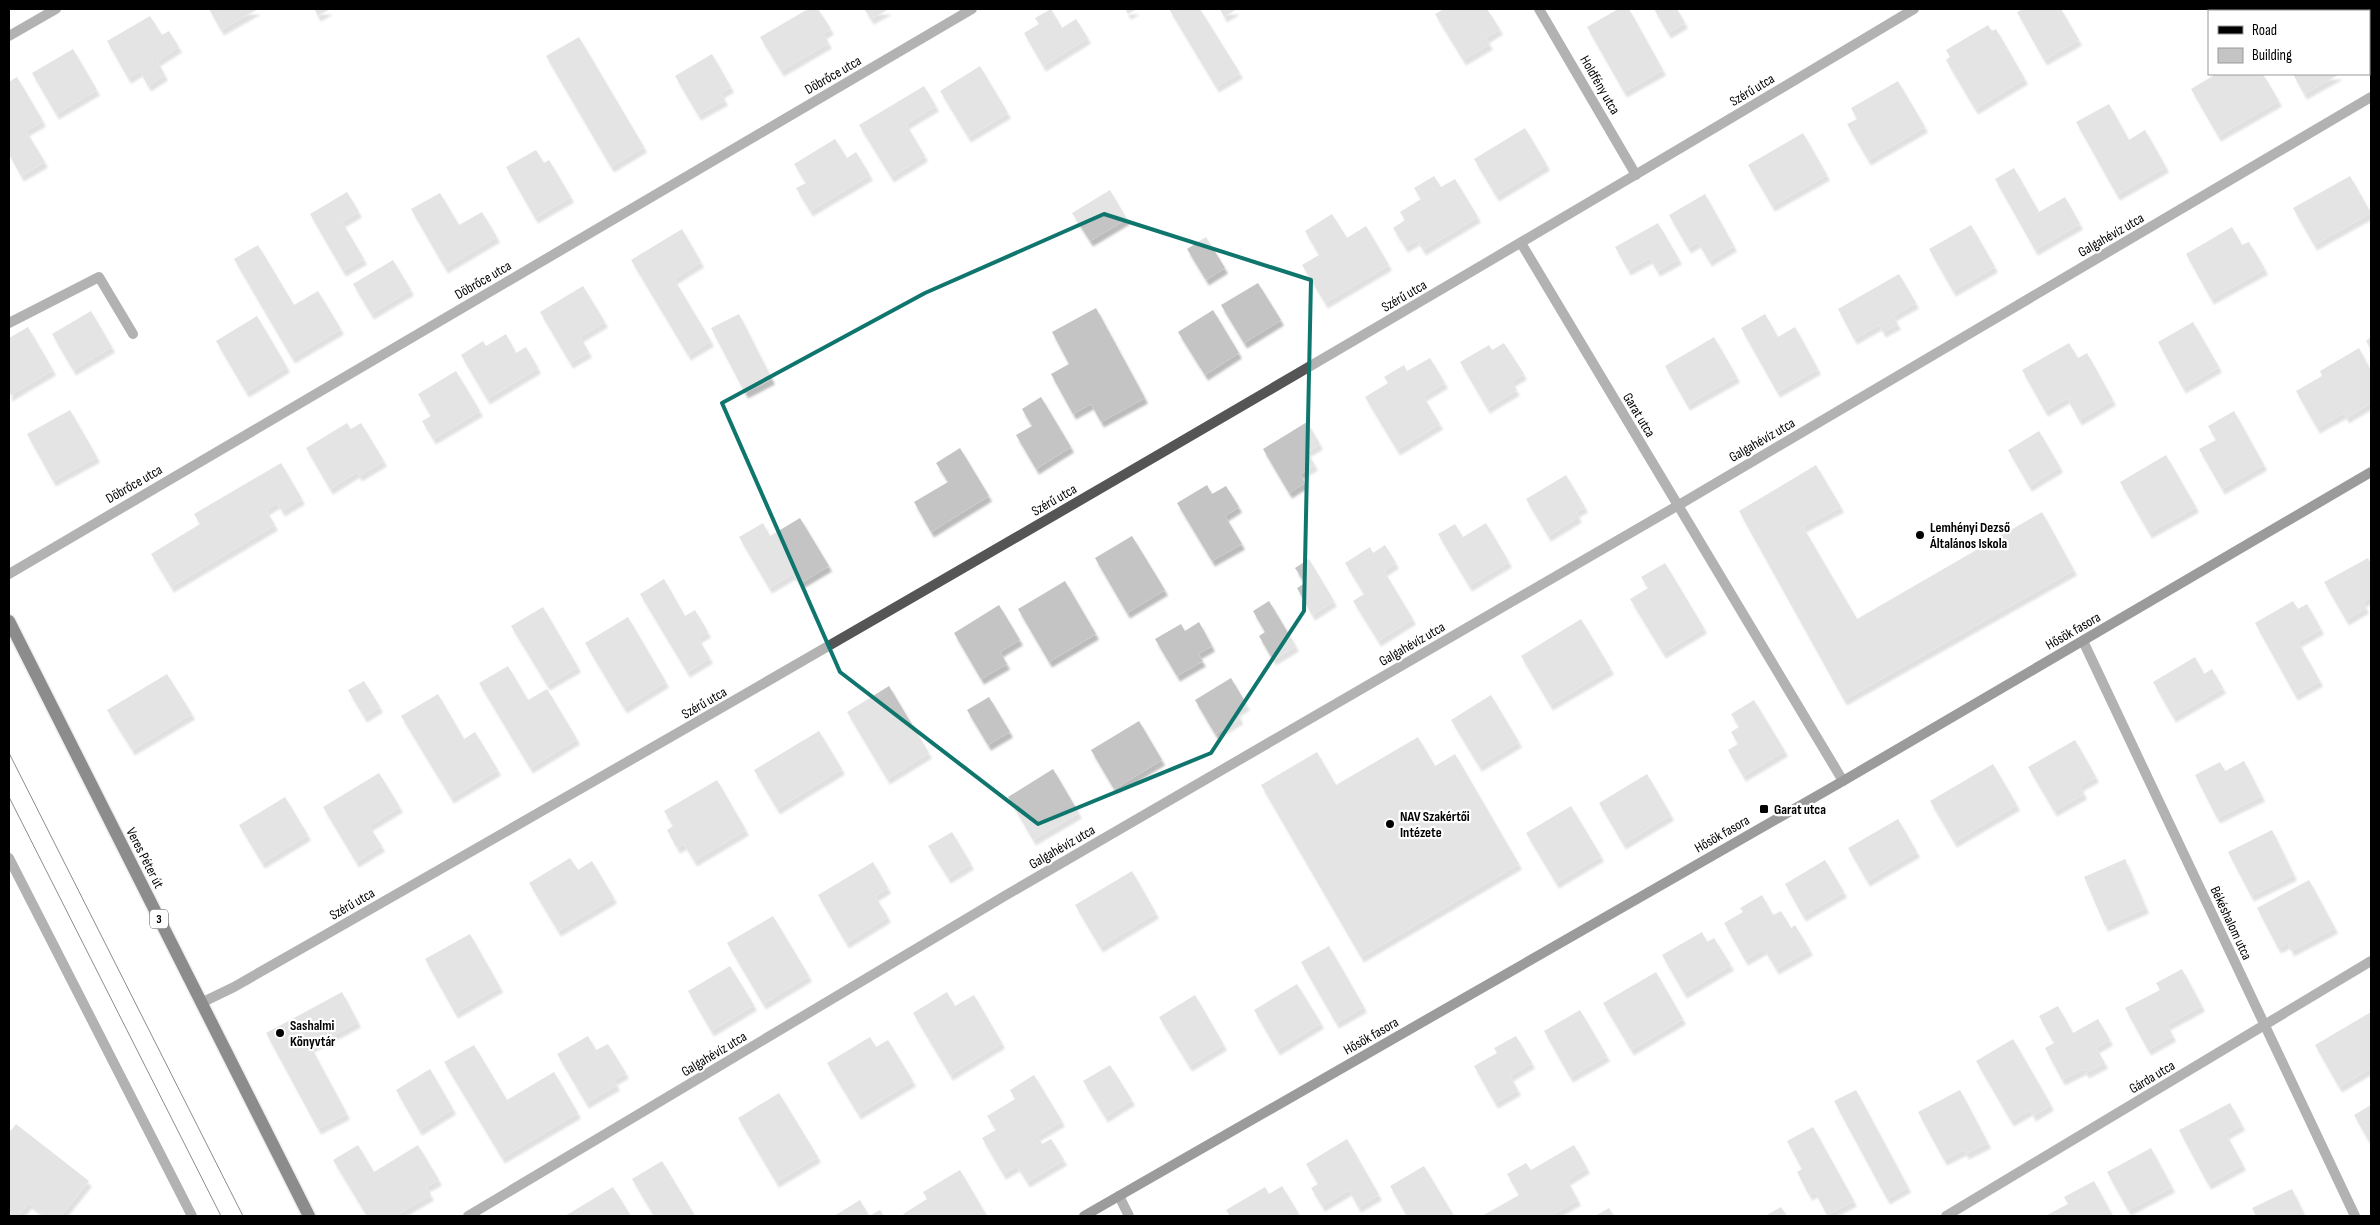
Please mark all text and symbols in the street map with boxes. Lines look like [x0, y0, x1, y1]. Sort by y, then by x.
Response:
legend [2208, 10, 2370, 75]
text: Road [2252, 21, 2277, 40]
text: Building [2252, 46, 2292, 65]
street label: Döbrőce utca [802, 52, 864, 98]
street label: Holdfény utca [1576, 53, 1624, 117]
street label: Szérű utca [1726, 70, 1778, 110]
street label: Galgahévíz utca [2075, 209, 2147, 261]
street label: Döbrőce utca [452, 257, 514, 303]
street label: Szérű utca [1378, 276, 1430, 316]
street label: Garat utca [1619, 390, 1659, 440]
street label: Galgahévíz utca [1726, 414, 1798, 466]
street label: Döbrőce utca [103, 461, 165, 507]
street label: Szérű utca [1028, 480, 1080, 520]
place label: Lemhényi Dezső Általános Iskola [1929, 519, 2010, 552]
marker: Lemhényi Dezső Általános Iskola [1914, 529, 1926, 541]
street label: Hősök fasora [2042, 608, 2104, 654]
street label: Galgahévíz utca [1376, 618, 1448, 670]
street label: Szérű utca [678, 683, 730, 723]
place label: Garat utca [1774, 801, 1826, 818]
marker: Garat utca [1758, 803, 1770, 815]
place label: NAV Szakértői Intézete [1400, 808, 1470, 841]
street label: Hősök fasora [1691, 811, 1753, 857]
marker: NAV Szakértői Intézete [1384, 818, 1396, 830]
street label: Galgahévíz utca [1026, 821, 1098, 873]
street label: Veres Péter út [122, 825, 168, 891]
street label: Békéshalom utca [2207, 883, 2255, 963]
street label: Szérű utca [326, 884, 378, 924]
road number: 3 [150, 910, 168, 929]
street label: Hősök fasora [1340, 1013, 1402, 1059]
place label: Sashalmi Könyvtár [290, 1017, 336, 1050]
marker: Sashalmi Könyvtár [274, 1027, 286, 1039]
street label: Galgahévíz utca [678, 1028, 750, 1080]
street label: Gárda utca [2126, 1057, 2178, 1097]

